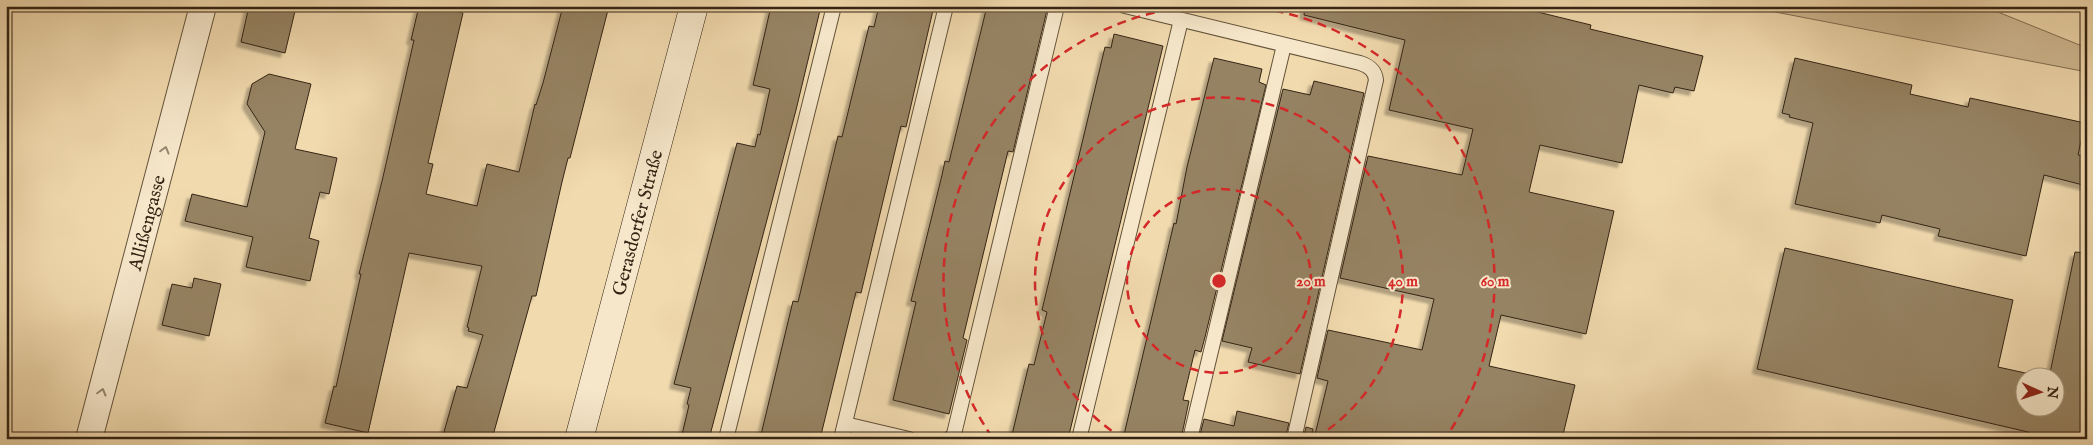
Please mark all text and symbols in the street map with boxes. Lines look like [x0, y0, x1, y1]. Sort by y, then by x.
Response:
one-way arrow [159, 145, 170, 154]
street label: Gerasdorfer Straße [608, 147, 669, 298]
street label: Allißengasse [124, 172, 172, 274]
centre of rings [1210, 272, 1228, 290]
text: 20 m [1296, 272, 1326, 291]
text: 40 m [1388, 272, 1418, 291]
text: 60 m [1481, 272, 1510, 291]
north arrow [2016, 368, 2066, 418]
text: N [2043, 385, 2061, 399]
one-way arrow [96, 387, 107, 396]

